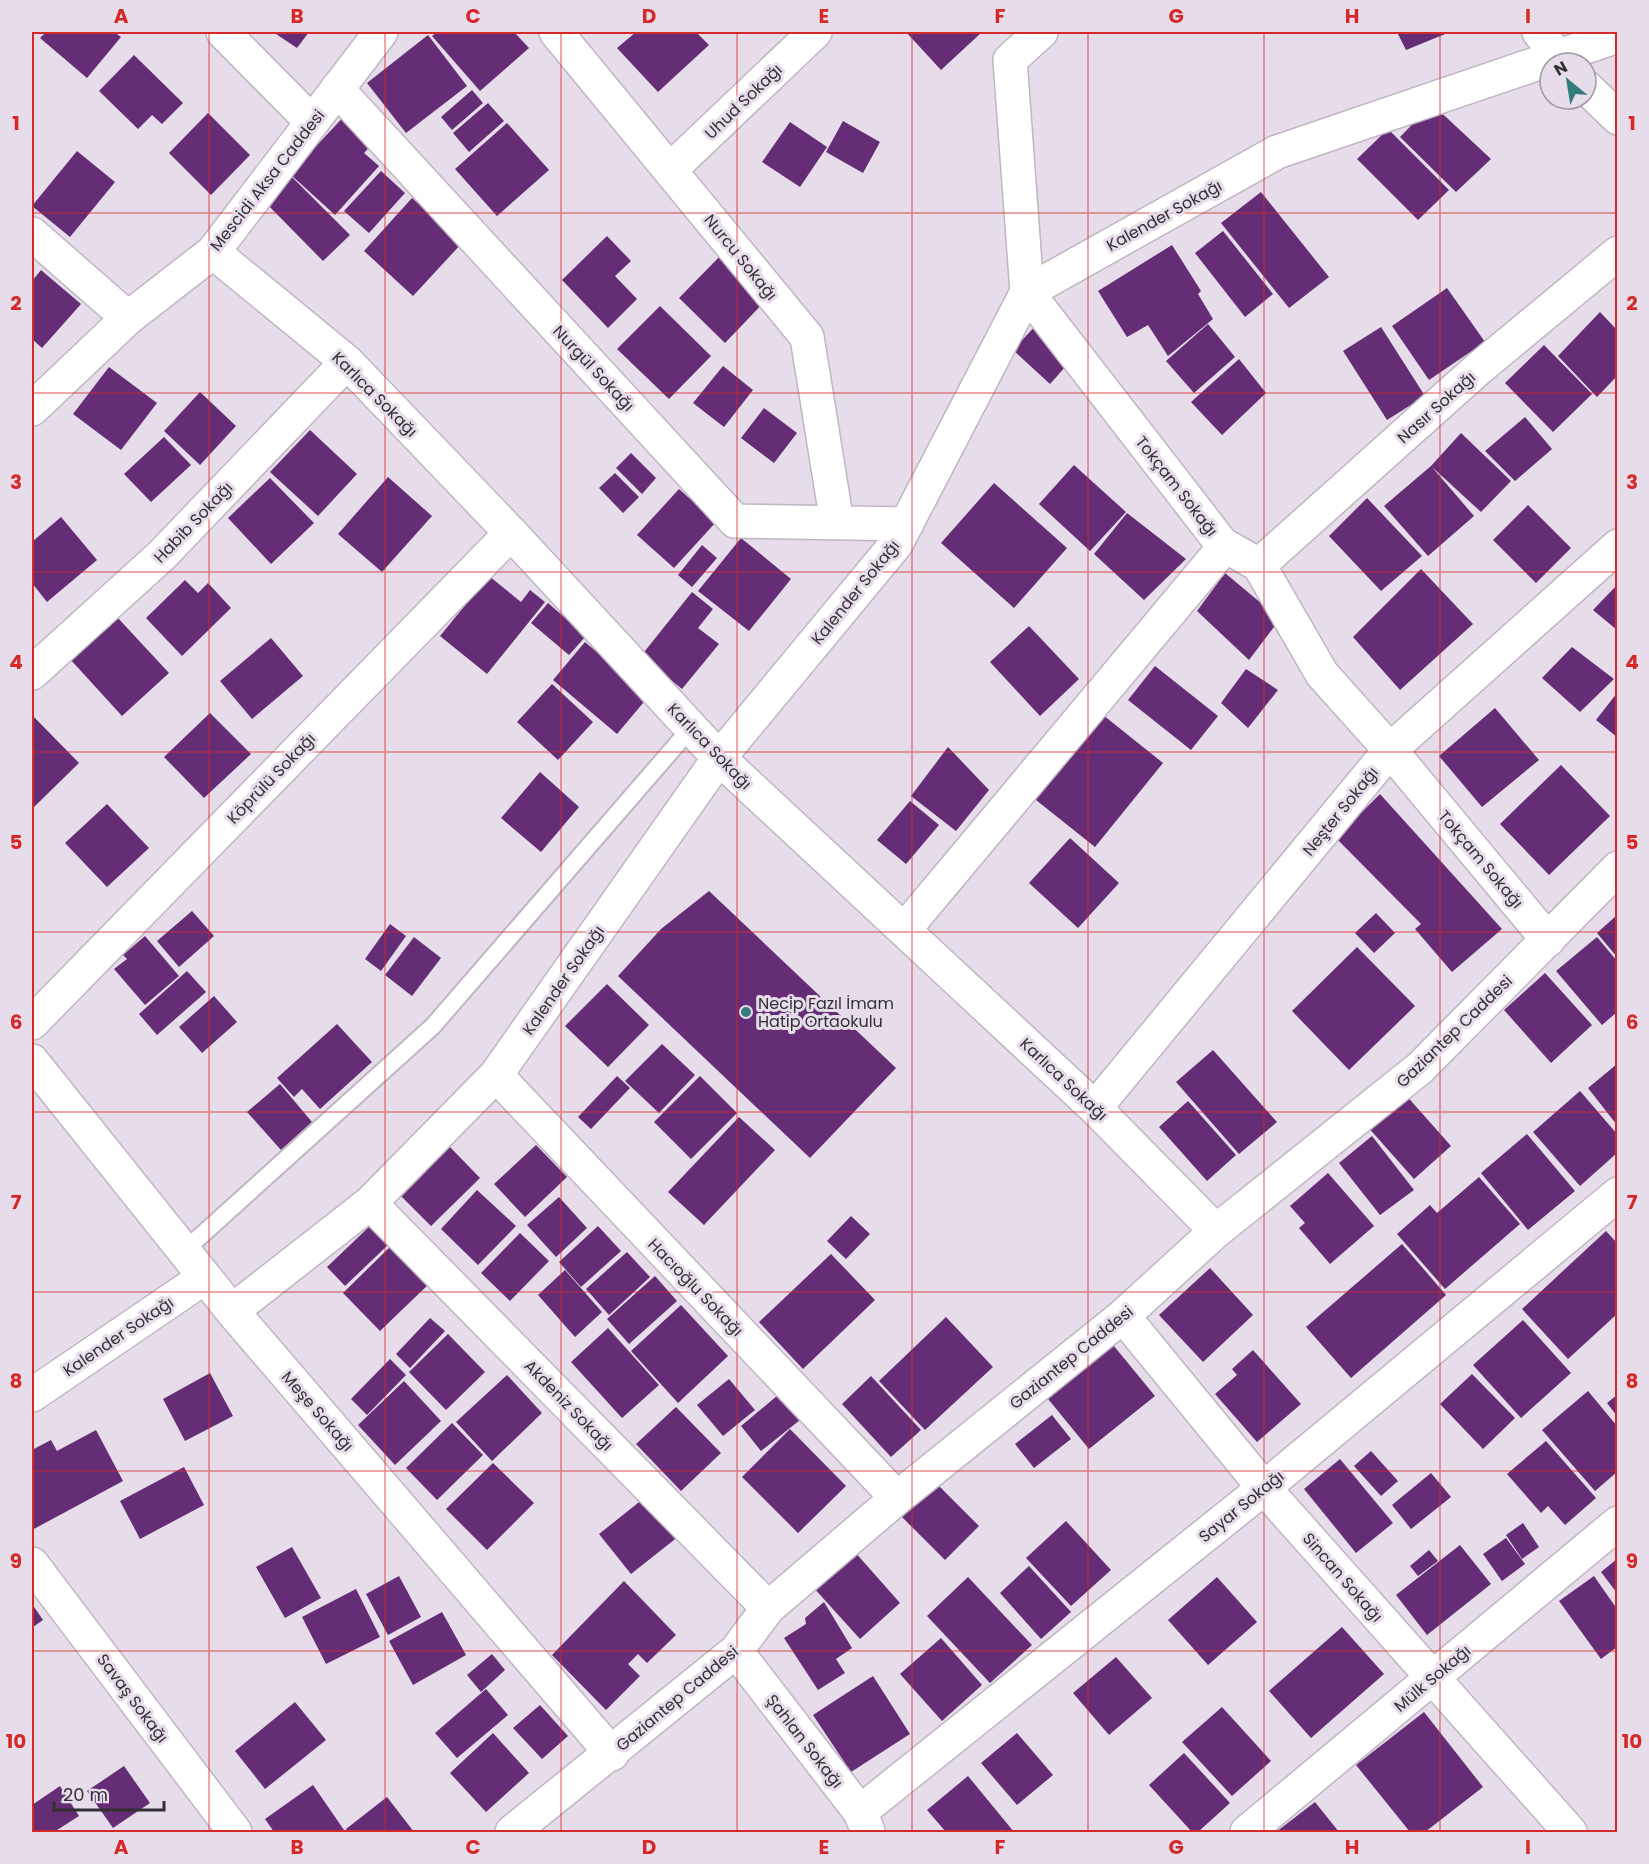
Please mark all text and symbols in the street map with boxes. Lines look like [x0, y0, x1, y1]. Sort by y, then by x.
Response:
text: A [114, 2, 129, 30]
text: B [290, 2, 304, 30]
text: C [465, 2, 481, 30]
text: D [642, 2, 656, 30]
text: E [819, 2, 829, 30]
text: F [995, 2, 1006, 30]
text: G [1168, 2, 1184, 30]
text: H [1345, 2, 1359, 30]
text: I [1525, 2, 1531, 30]
north arrow [1538, 51, 1598, 111]
text: N [1550, 55, 1572, 81]
street label: Uhud Sokağı [699, 58, 787, 144]
street label: Mescidi Aksa Caddesi [205, 105, 330, 256]
text: 1 [12, 109, 20, 137]
text: 1 [1628, 109, 1636, 137]
street label: Kalender Sokağı [1102, 174, 1226, 257]
street label: Nurcu Sokağı [699, 209, 783, 305]
text: 2 [10, 289, 22, 317]
text: 2 [1626, 289, 1638, 317]
street label: Nurgül Sokağı [548, 320, 640, 416]
street label: Karlıca Sokağı [327, 346, 423, 442]
street label: Nasır Sokağı [1392, 366, 1480, 449]
street label: Tokçam Sokağı [1130, 431, 1223, 541]
text: 3 [10, 468, 22, 496]
text: 3 [1626, 468, 1638, 496]
street label: Habib Sokağı [149, 477, 238, 568]
street label: Kalender Sokağı [806, 535, 905, 650]
text: 4 [9, 648, 23, 676]
text: 4 [1625, 648, 1639, 676]
street label: Karlıca Sokağı [662, 698, 757, 795]
street label: Köprülü Sokağı [222, 728, 321, 829]
street label: Neşter Sokağı [1297, 762, 1384, 861]
street label: Tokçam Sokağı [1433, 805, 1529, 913]
text: 5 [10, 828, 23, 856]
text: 5 [1626, 828, 1639, 856]
street label: Kalender Sokağı [517, 921, 610, 1040]
street label: Gaziantep Caddesi [1391, 970, 1518, 1093]
place label: Necip Fazıl İmam Hatip Ortaokulu [758, 992, 894, 1033]
marker: Necip Fazıl İmam Hatip Ortaokulu [739, 1005, 753, 1019]
text: 6 [10, 1008, 22, 1036]
text: 6 [1626, 1008, 1638, 1036]
street label: Karlıca Sokağı [1015, 1033, 1113, 1126]
text: 7 [11, 1188, 22, 1216]
text: 7 [1627, 1188, 1638, 1216]
street label: Hacıoğlu Sokağı [643, 1233, 749, 1342]
street label: Kalender Sokağı [58, 1291, 178, 1382]
street label: Gaziantep Caddesi [1004, 1300, 1138, 1415]
street label: Akdeniz Sokağı [519, 1355, 618, 1456]
street label: Meşe Sokağı [276, 1366, 359, 1456]
text: 8 [10, 1367, 22, 1395]
text: 8 [1626, 1367, 1638, 1395]
street label: Sayar Sokağı [1194, 1465, 1289, 1548]
street label: Sincan Sokağı [1297, 1527, 1388, 1627]
text: 9 [10, 1547, 22, 1575]
text: 9 [1626, 1547, 1638, 1575]
street label: Mülk Sokağı [1389, 1639, 1476, 1717]
street label: Gaziantep Caddesi [611, 1640, 743, 1756]
street label: Savaş Sokağı [91, 1649, 174, 1748]
street label: Şahlan Sokağı [761, 1690, 849, 1793]
text: 10 [6, 1727, 26, 1755]
text: 10 [1622, 1727, 1642, 1755]
scale bar [54, 1774, 164, 1812]
text: 20 m [63, 1782, 108, 1807]
text: A [114, 1833, 129, 1861]
text: B [290, 1833, 304, 1861]
text: C [465, 1833, 481, 1861]
text: D [642, 1833, 656, 1861]
text: E [819, 1833, 829, 1861]
text: F [995, 1833, 1006, 1861]
text: G [1168, 1833, 1184, 1861]
text: H [1345, 1833, 1359, 1861]
text: I [1525, 1833, 1531, 1861]

